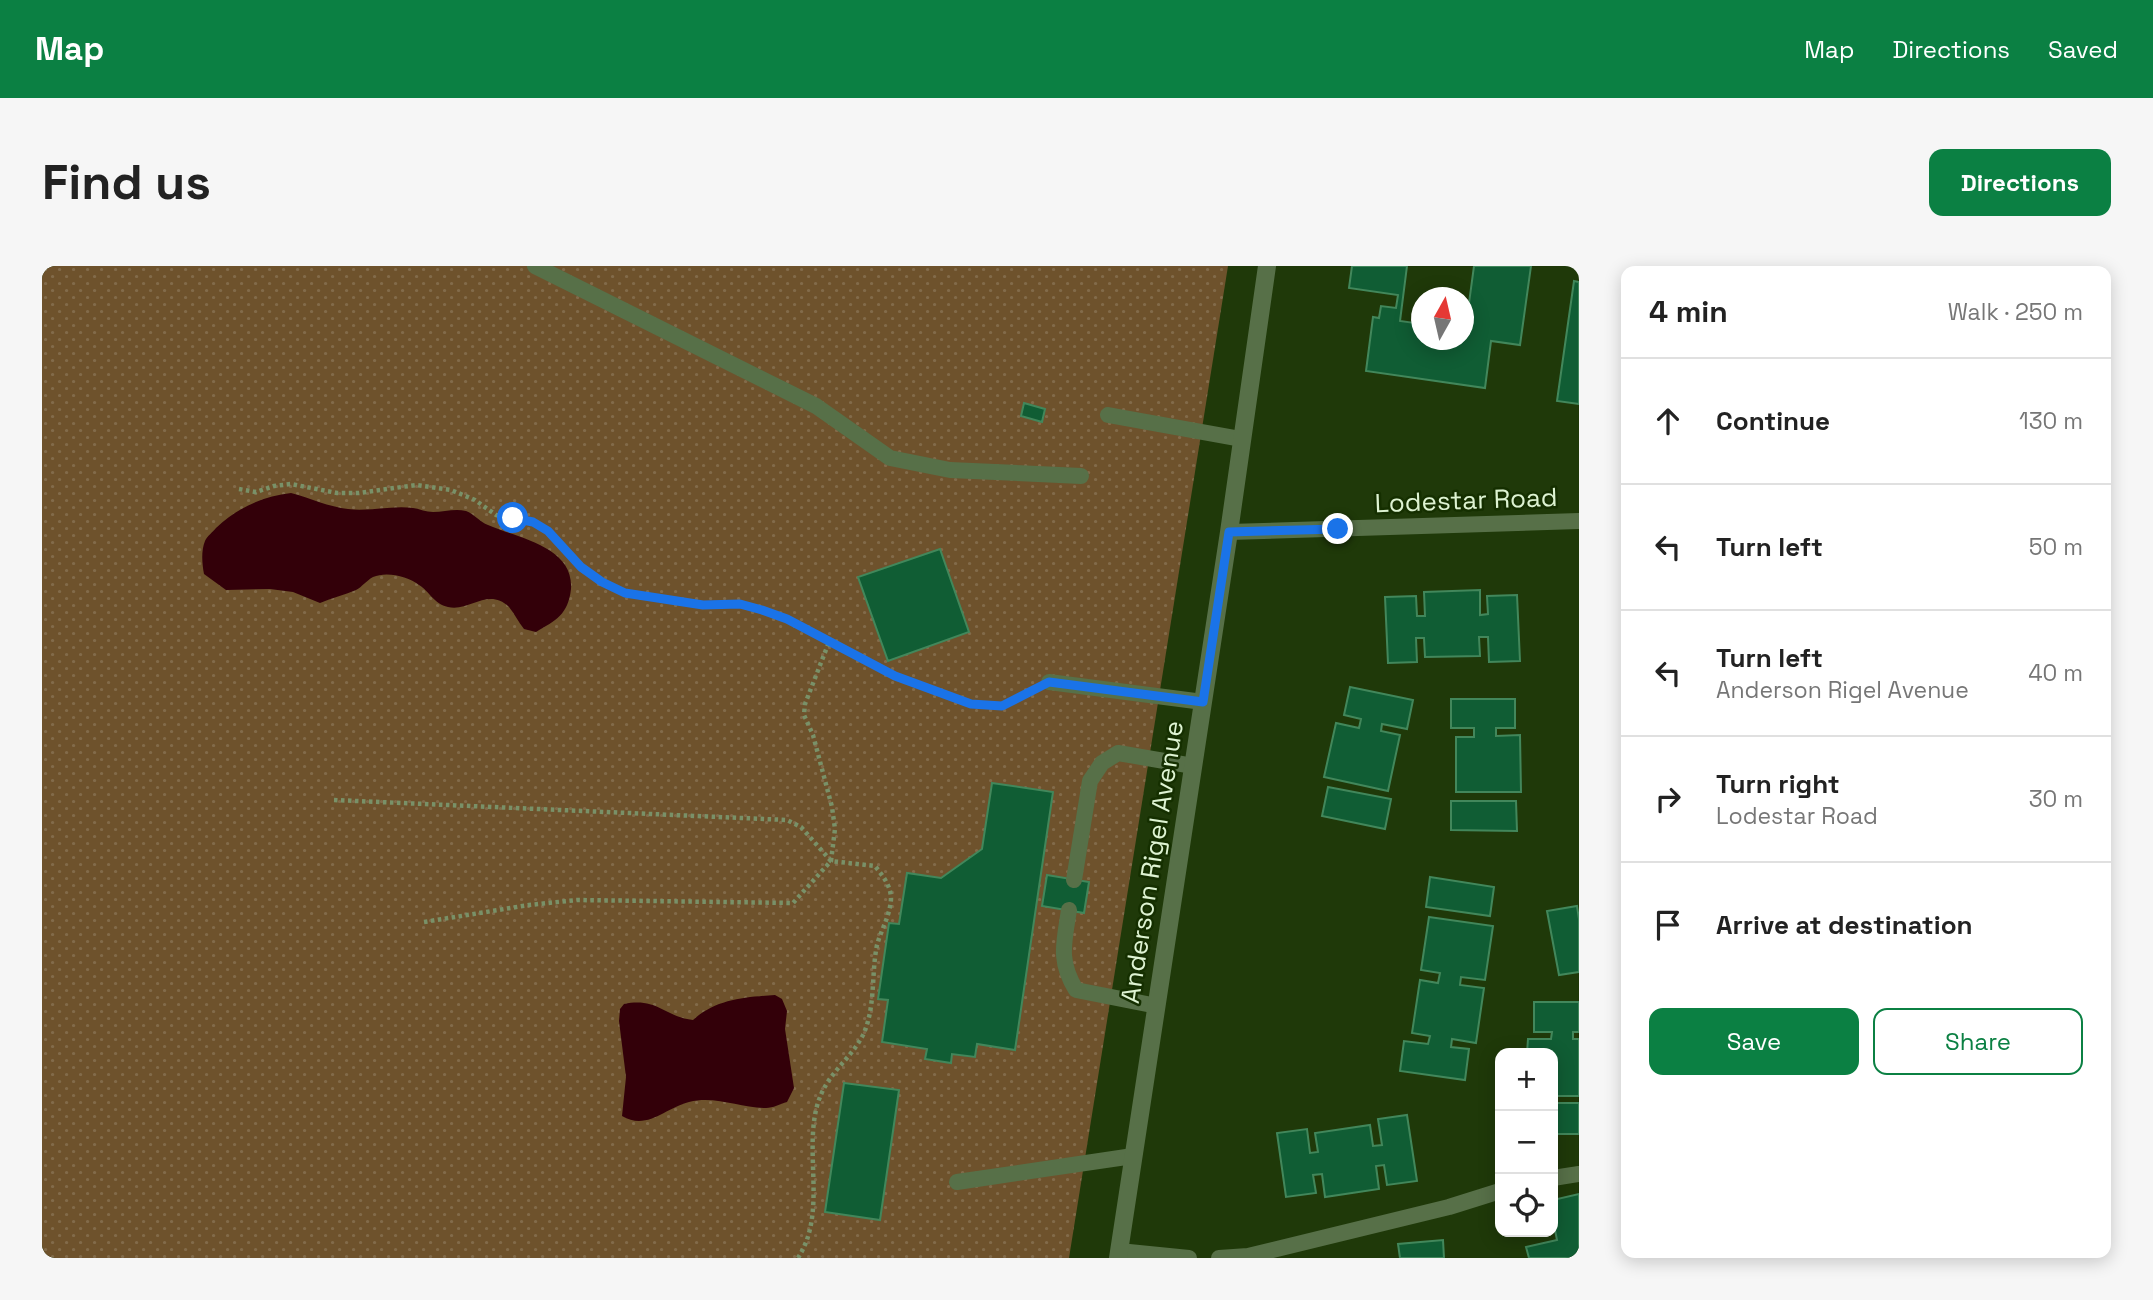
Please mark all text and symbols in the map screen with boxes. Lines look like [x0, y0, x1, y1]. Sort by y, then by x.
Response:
text: Map [35, 28, 104, 70]
text: Map [1804, 34, 1854, 65]
text: Directions [1892, 34, 2010, 65]
text: Saved [2048, 34, 2118, 65]
button: Directions [1929, 149, 2111, 216]
text: Find us [42, 151, 211, 213]
north arrow [1411, 287, 1474, 350]
text: 4 min [1649, 292, 1728, 331]
text: Walk · 250 m [1948, 297, 2083, 327]
icon: ahead [1649, 402, 1687, 440]
text: Continue [1716, 404, 1830, 438]
text: 130 m [2019, 406, 2083, 436]
street label: Lodestar Road [1374, 480, 1558, 520]
route start [497, 502, 528, 533]
route end [1322, 513, 1353, 544]
icon: left [1649, 528, 1687, 566]
text: Turn left [1716, 530, 1823, 564]
text: 50 m [2029, 532, 2083, 562]
text: Turn left [1716, 641, 1823, 675]
icon: left [1649, 654, 1687, 692]
text: 40 m [2028, 658, 2083, 688]
text: Anderson Rigel Avenue [1716, 675, 1969, 705]
street label: Anderson Rigel Avenue [1113, 718, 1191, 1006]
text: Turn right [1716, 767, 1840, 801]
icon: right [1649, 780, 1687, 818]
text: 30 m [2029, 784, 2083, 814]
text: Lodestar Road [1716, 801, 1878, 831]
icon: arrive [1649, 906, 1687, 944]
text: Arrive at destination [1716, 908, 1973, 942]
button: Save [1649, 1008, 1859, 1075]
button: Share [1873, 1008, 2083, 1075]
map controls [1495, 1048, 1558, 1237]
button: + [1495, 1048, 1558, 1111]
button: − [1495, 1111, 1558, 1174]
button: locate [1495, 1174, 1558, 1237]

